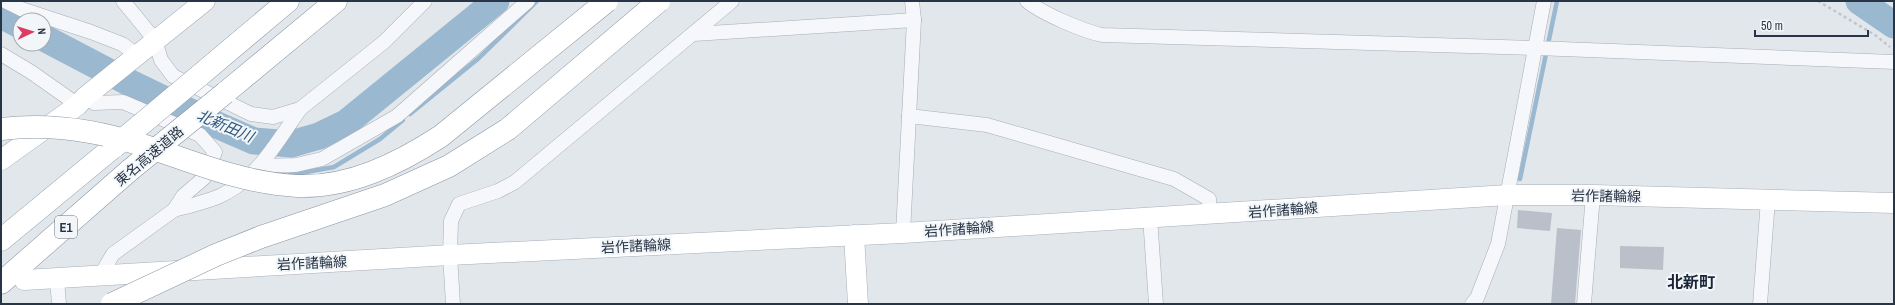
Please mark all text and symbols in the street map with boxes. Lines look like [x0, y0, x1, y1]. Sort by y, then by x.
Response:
north arrow [12, 12, 52, 52]
scale bar [1755, 12, 1868, 38]
text: 50 m [1761, 18, 1783, 34]
text: N [35, 28, 49, 35]
water label: 北新田川 [193, 104, 259, 148]
street label: 東名高速道路 [111, 122, 187, 190]
street label: 岩作諸輪線 [1571, 186, 1641, 206]
street label: 岩作諸輪線 [1247, 199, 1319, 221]
road number: E1 [55, 216, 77, 238]
street label: 岩作諸輪線 [923, 218, 995, 240]
street label: 岩作諸輪線 [601, 235, 671, 257]
street label: 岩作諸輪線 [277, 252, 347, 274]
district label: 北新町 [1667, 271, 1715, 293]

